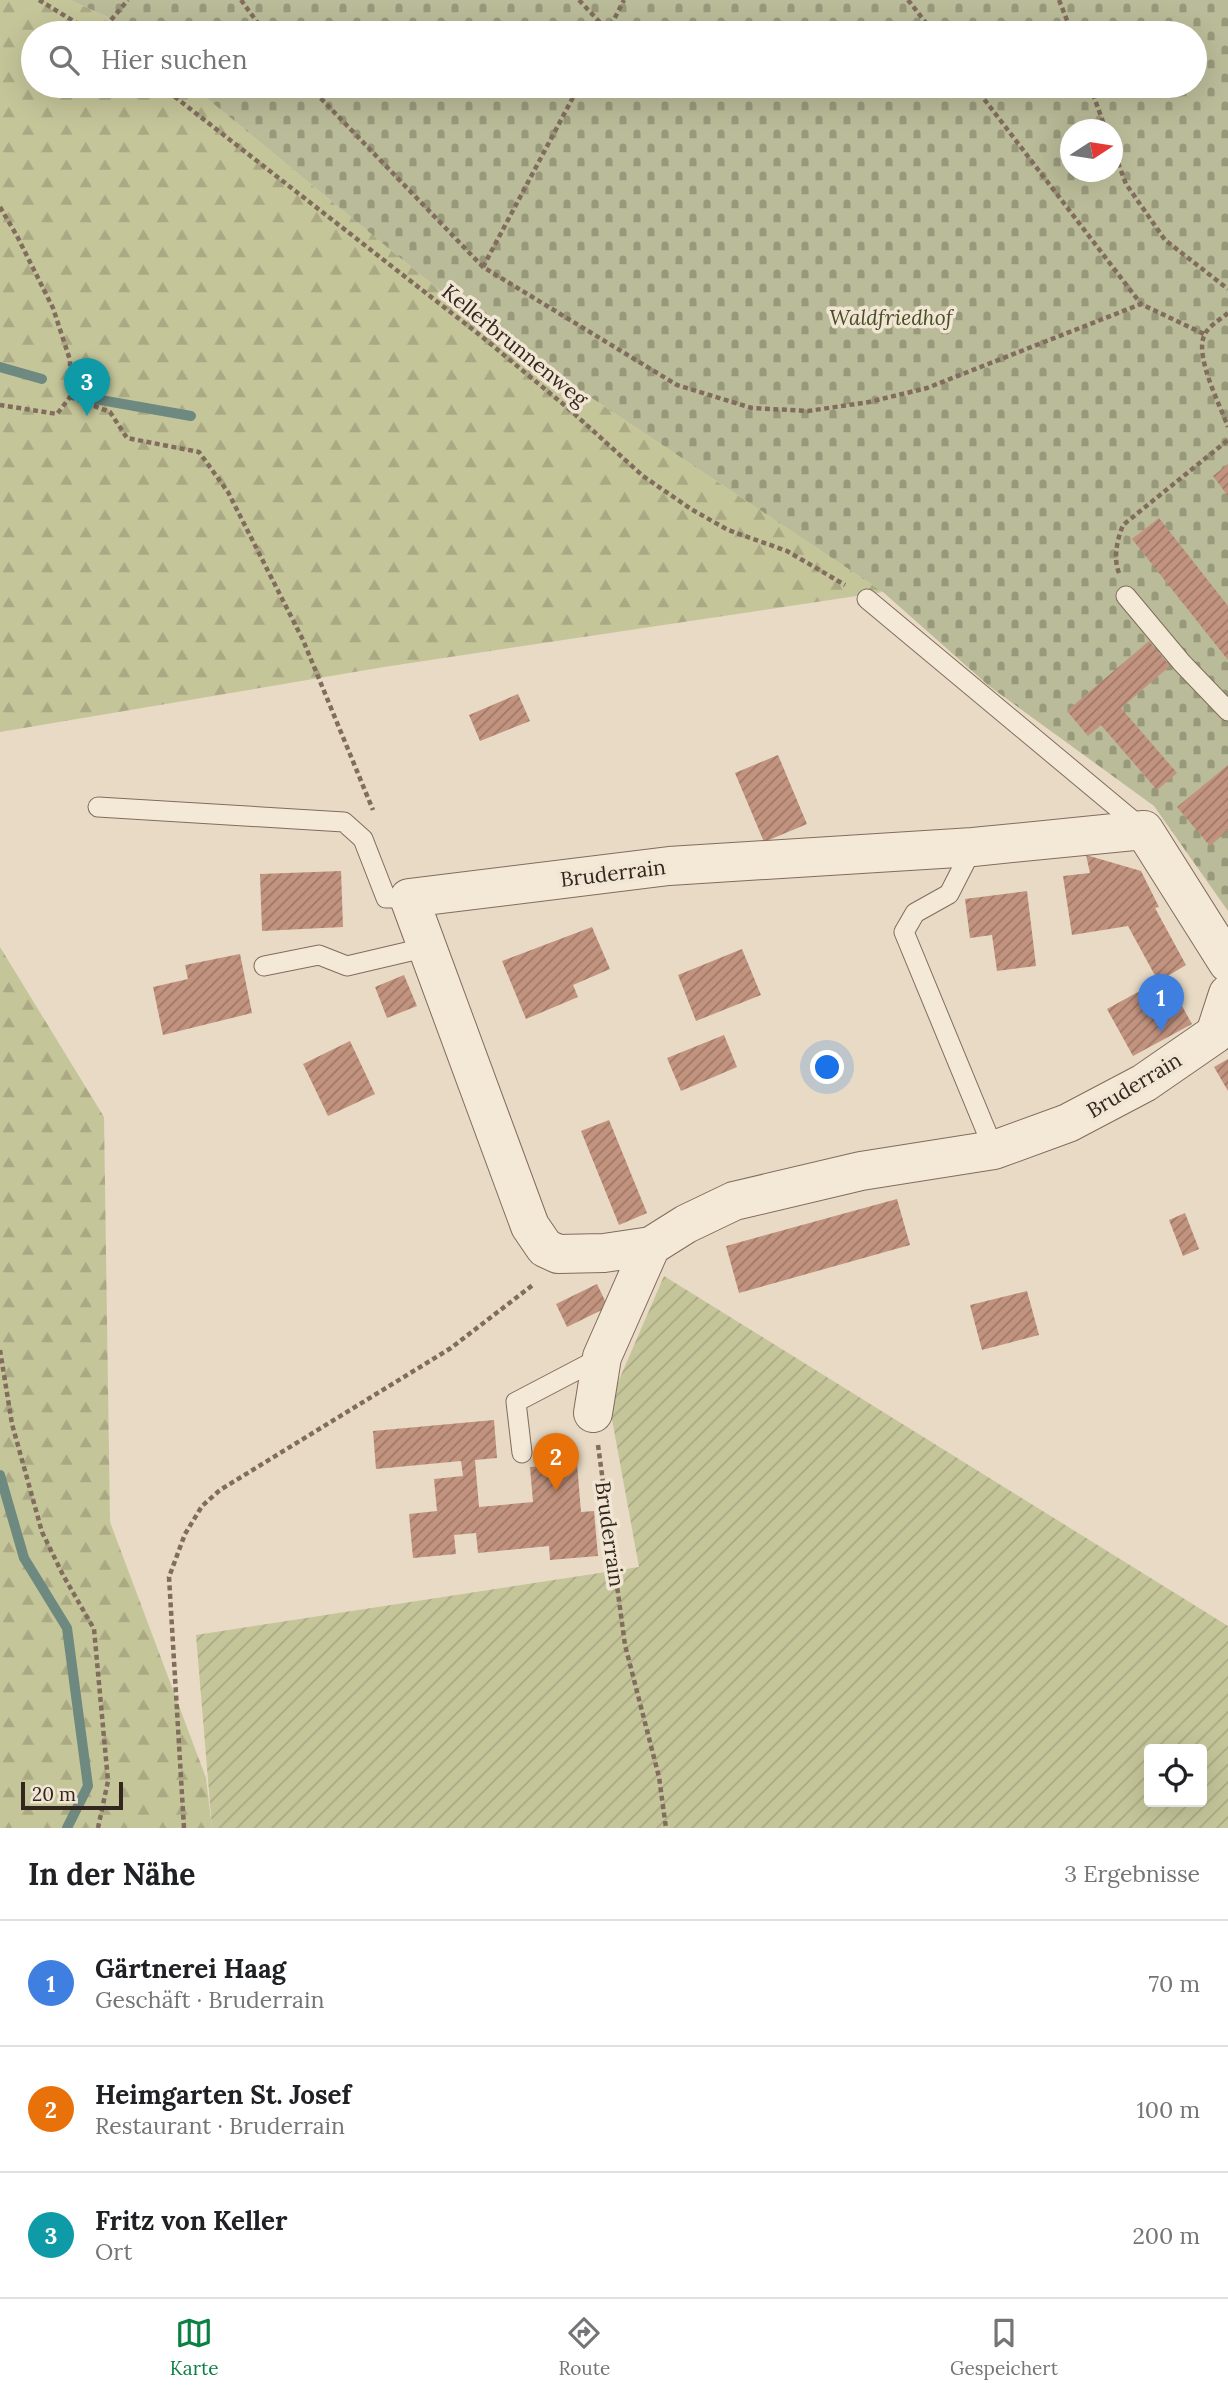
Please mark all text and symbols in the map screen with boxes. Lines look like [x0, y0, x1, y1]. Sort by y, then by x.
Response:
search box [21, 21, 1207, 98]
icon: search [45, 41, 83, 79]
text: Hier suchen [101, 43, 247, 76]
north arrow [1060, 119, 1123, 182]
street label: Kellerbrunnenweg [437, 278, 594, 412]
park label: Waldfriedhof [829, 304, 955, 331]
pin: 3 [64, 358, 110, 416]
street label: Bruderrain [559, 853, 667, 893]
pin: 1 [1138, 974, 1184, 1032]
street label: Bruderrain [1082, 1046, 1187, 1124]
your location [810, 1050, 844, 1084]
pin: 2 [533, 1433, 579, 1491]
street label: Bruderrain [589, 1480, 631, 1589]
map controls [1144, 1744, 1207, 1807]
button: locate [1144, 1744, 1207, 1807]
scale bar [21, 1779, 122, 1811]
text: 20 m [32, 1782, 76, 1806]
text: In der Nähe [28, 1855, 196, 1893]
text: 3 Ergebnisse [1064, 1859, 1200, 1888]
text: Gärtnerei Haag [95, 1952, 286, 1985]
text: 1 [46, 1969, 56, 1998]
text: 70 m [1149, 1969, 1200, 1998]
text: Geschäft · Bruderrain [95, 1985, 324, 2014]
text: Heimgarten St. Josef [95, 2078, 351, 2111]
text: 2 [45, 2095, 57, 2124]
text: 100 m [1136, 2095, 1200, 2124]
text: Restaurant · Bruderrain [95, 2111, 345, 2140]
text: Fritz von Keller [95, 2204, 288, 2237]
text: 3 [45, 2221, 57, 2250]
text: 200 m [1132, 2221, 1200, 2250]
text: Ort [95, 2237, 132, 2266]
tab: Karte [170, 2314, 219, 2380]
tab: Route [558, 2314, 610, 2380]
tab: Gespeichert [950, 2314, 1058, 2380]

